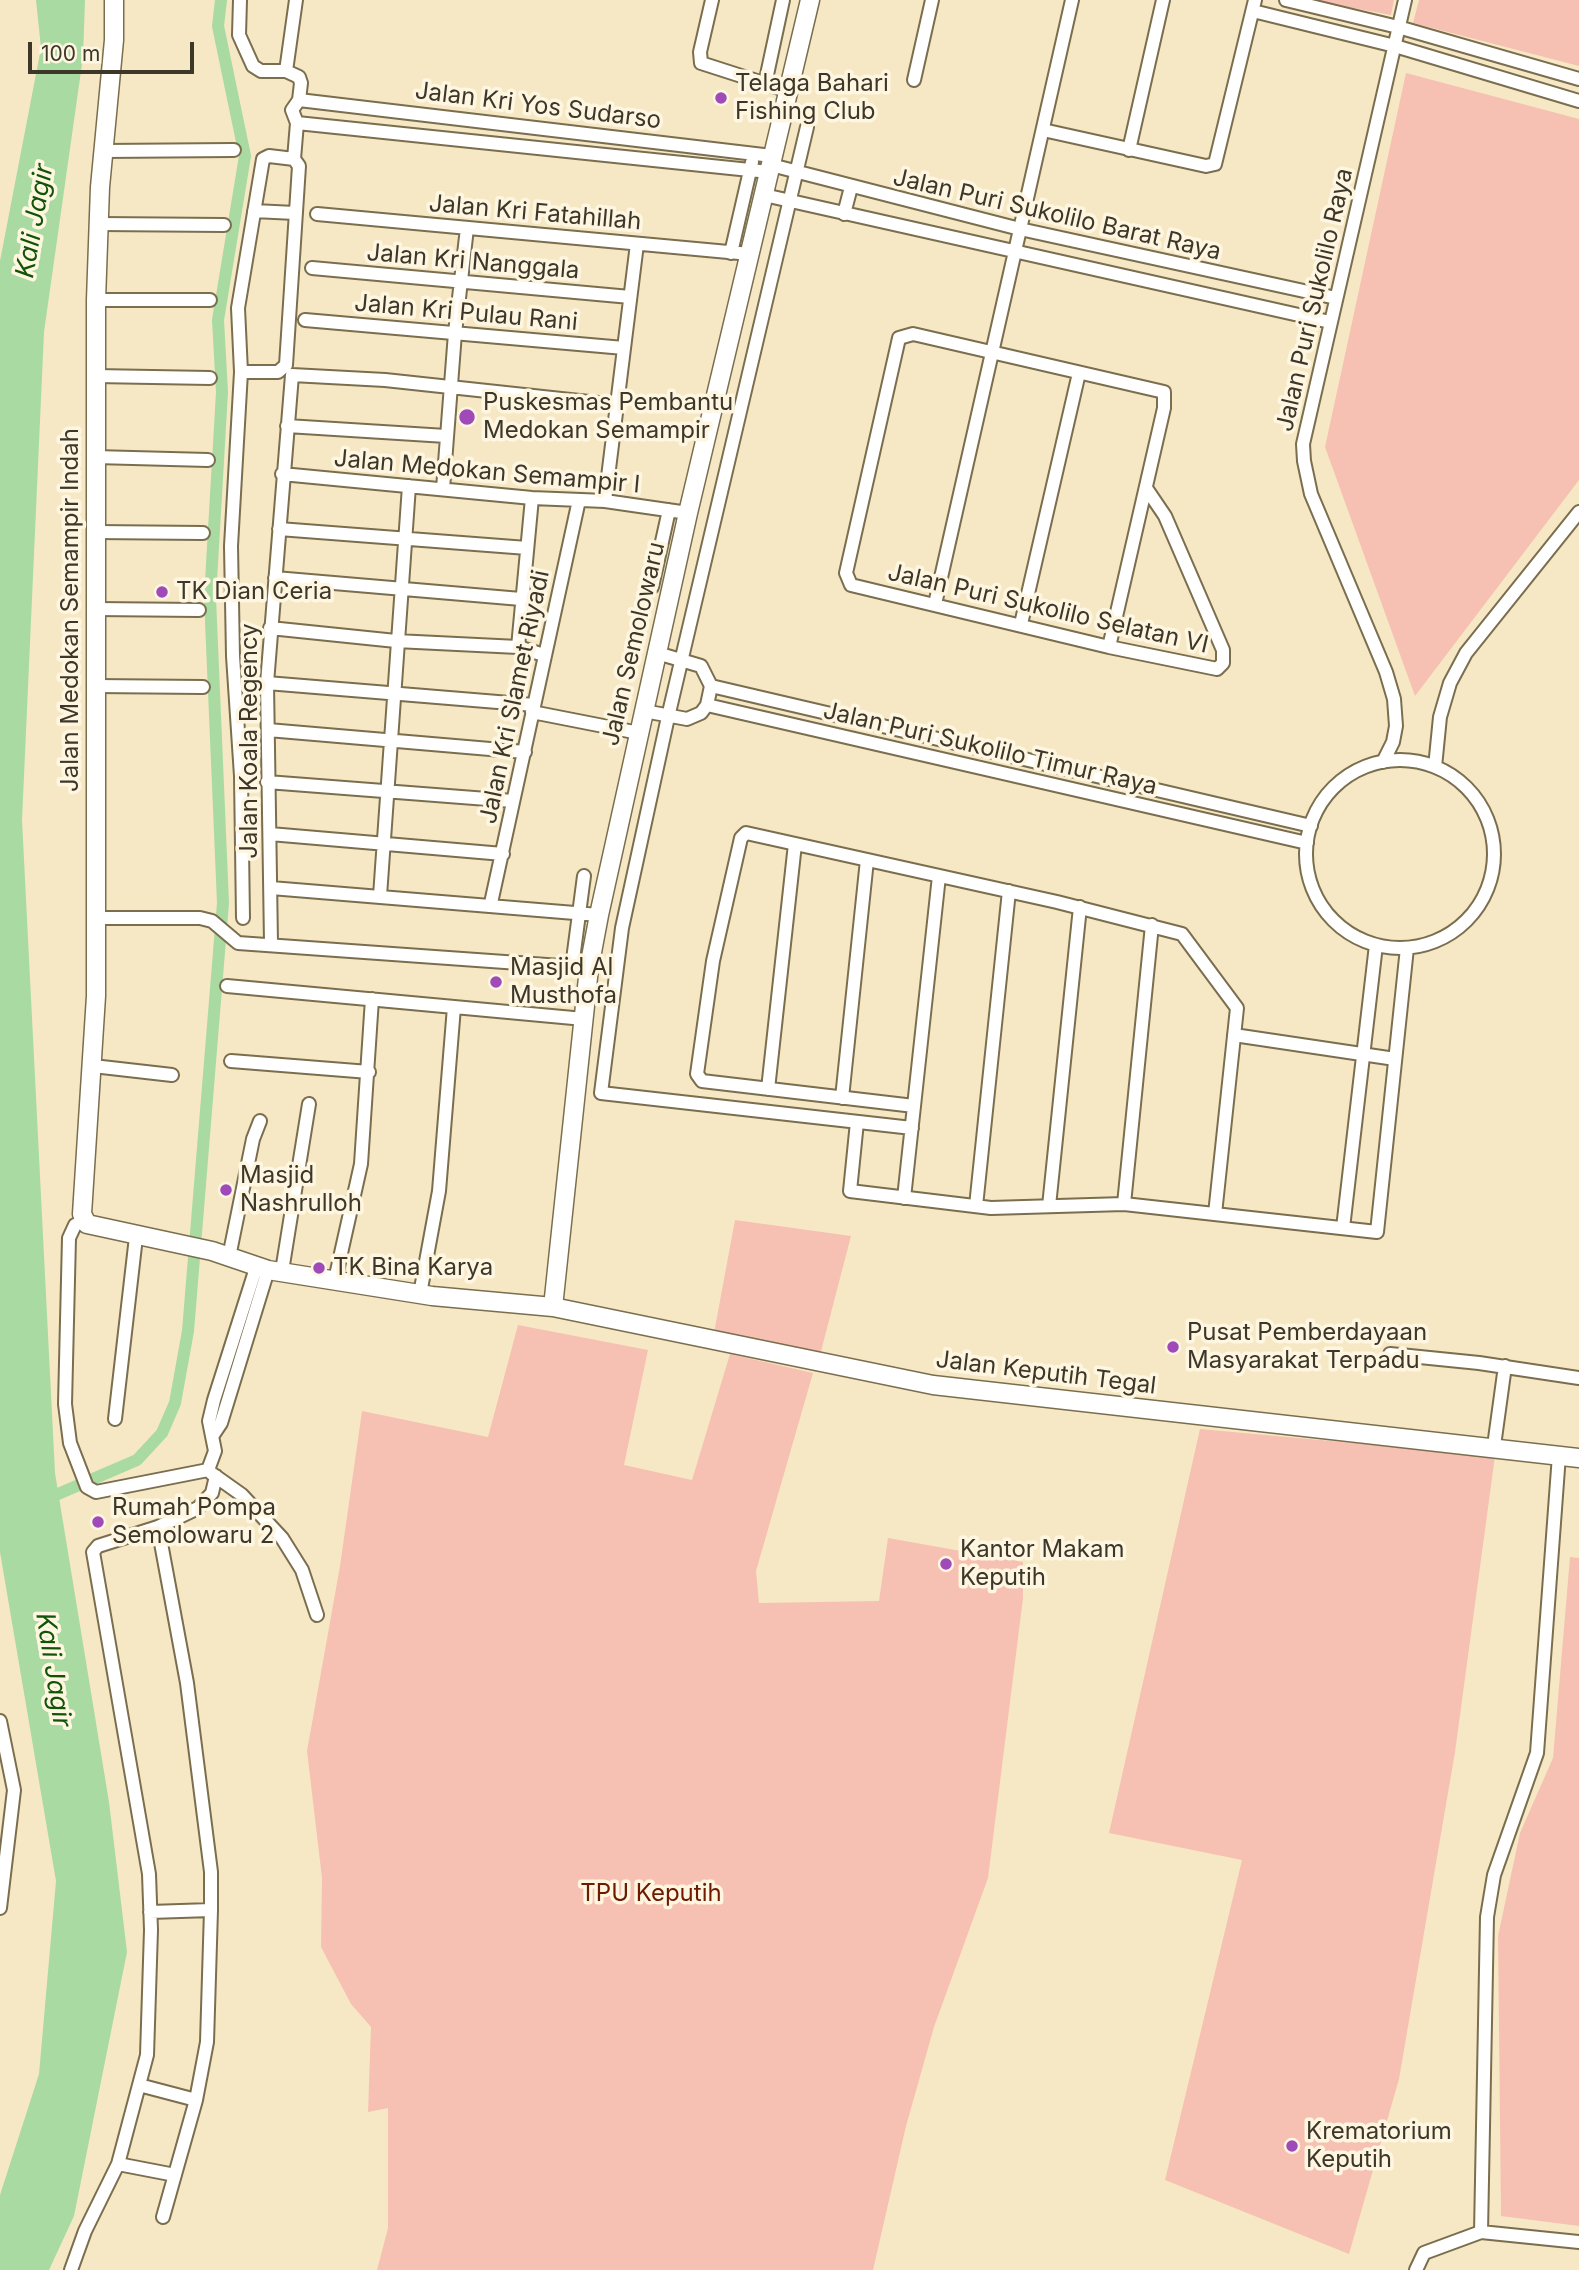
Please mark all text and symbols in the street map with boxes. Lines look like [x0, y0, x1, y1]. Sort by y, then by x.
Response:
scale bar [32, 28, 198, 72]
text: 100 m [41, 41, 100, 66]
place label: Telaga Bahari Fishing Club [735, 70, 889, 126]
street label: Jalan Kri Yos Sudarso [413, 77, 663, 135]
marker: Telaga Bahari Fishing Club [713, 90, 729, 106]
water label: Kali Jagir [10, 162, 60, 280]
street label: Jalan Puri Sukolilo Barat Raya [890, 163, 1224, 267]
street label: Jalan Puri Sukolilo Raya [1271, 166, 1359, 434]
street label: Jalan Kri Fatahillah [428, 189, 642, 237]
street label: Jalan Kri Nanggala [365, 238, 581, 286]
street label: Jalan Kri Pulau Rani [353, 289, 579, 337]
place label: Puskesmas Pembantu Medokan Semampir [483, 389, 733, 445]
marker: Puskesmas Pembantu Medokan Semampir [457, 407, 477, 427]
street label: Jalan Medokan Semampir Indah [57, 428, 85, 792]
street label: Jalan Medokan Semampir I [333, 444, 641, 500]
street label: Jalan Semolowaru [597, 539, 671, 749]
street label: Jalan Puri Sukolilo Selatan VI [885, 558, 1211, 660]
street label: Jalan Kri Slamet Riyadi [474, 568, 556, 826]
place label: TK Dian Ceria [176, 578, 332, 606]
marker: TK Dian Ceria [154, 584, 170, 600]
street label: Jalan Koala Regency [236, 623, 264, 859]
street label: Jalan Puri Sukolilo Timur Raya [820, 697, 1160, 801]
place label: Masjid Al Musthofa [510, 954, 617, 1010]
marker: Masjid Al Musthofa [488, 974, 504, 990]
place label: Masjid Nashrulloh [240, 1162, 362, 1218]
marker: Masjid Nashrulloh [218, 1182, 234, 1198]
place label: TK Bina Karya [333, 1254, 493, 1282]
marker: TK Bina Karya [311, 1260, 327, 1276]
place label: Pusat Pemberdayaan Masyarakat Terpadu [1187, 1319, 1427, 1375]
marker: Pusat Pemberdayaan Masyarakat Terpadu [1165, 1339, 1181, 1355]
street label: Jalan Keputih Tegal [934, 1345, 1158, 1401]
place label: Rumah Pompa Semolowaru 2 [112, 1494, 276, 1550]
marker: Rumah Pompa Semolowaru 2 [90, 1514, 106, 1530]
place label: Kantor Makam Keputih [960, 1536, 1124, 1592]
marker: Kantor Makam Keputih [938, 1556, 954, 1572]
water label: Kali Jagir [29, 1611, 77, 1729]
park label: TPU Keputih [580, 1880, 722, 1908]
place label: Krematorium Keputih [1306, 2118, 1452, 2174]
marker: Krematorium Keputih [1284, 2138, 1300, 2154]

